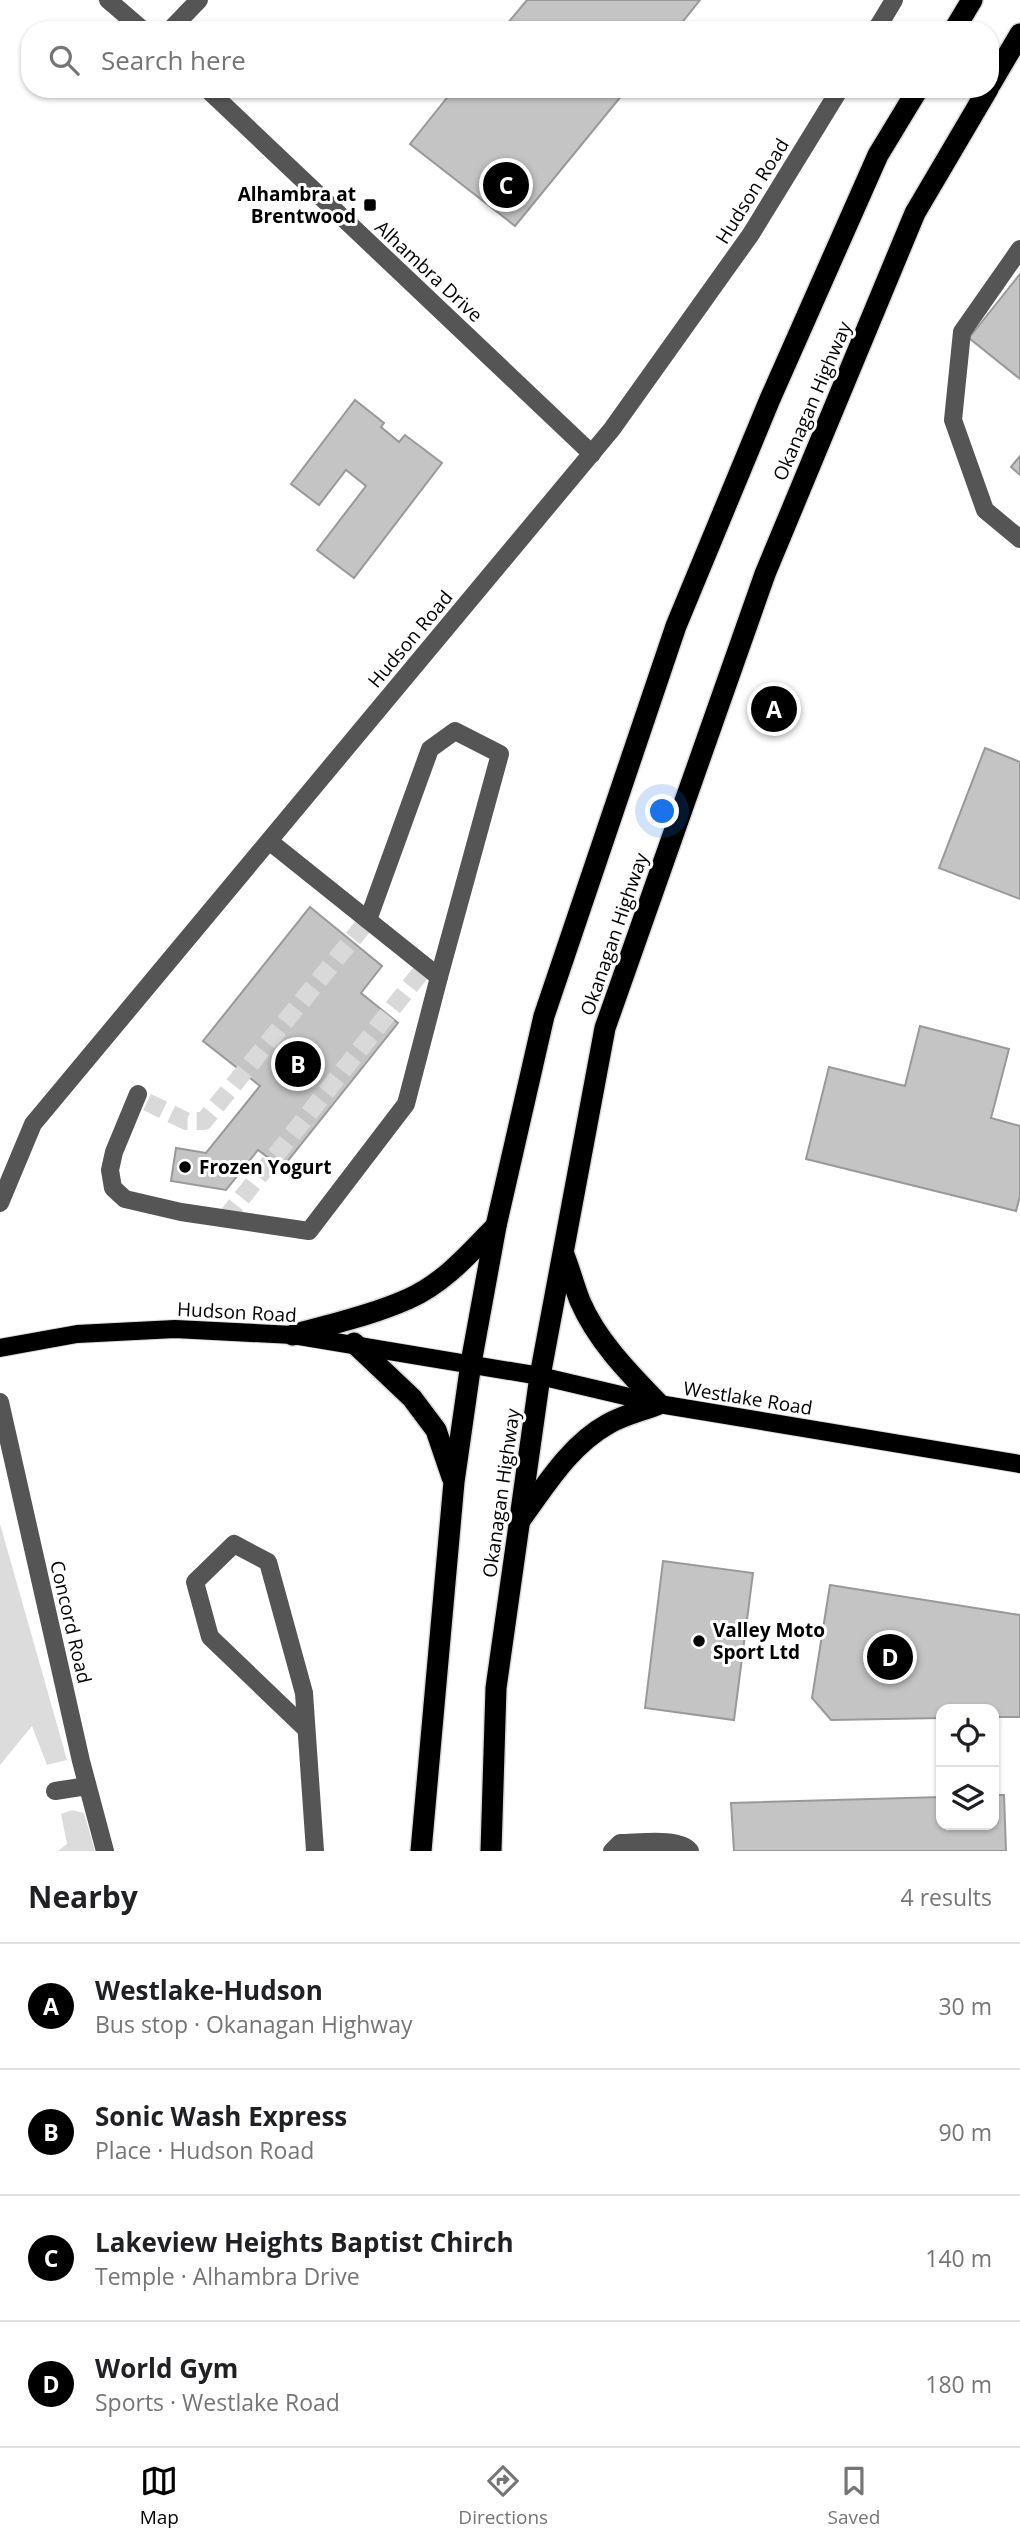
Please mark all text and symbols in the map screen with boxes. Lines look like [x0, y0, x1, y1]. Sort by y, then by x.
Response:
search box [21, 21, 999, 98]
icon: search [45, 41, 83, 79]
text: Search here [101, 42, 246, 78]
street label: Hudson Road [709, 133, 795, 249]
pin: C [483, 159, 529, 211]
place label: Alhambra at Brentwood [238, 181, 356, 229]
marker: Alhambra at Brentwood [362, 197, 378, 213]
street label: Alhambra Drive [370, 214, 488, 328]
street label: Okanagan Highway [767, 317, 857, 485]
street label: Hudson Road [362, 585, 458, 693]
pin: A [751, 683, 797, 735]
your location [645, 794, 679, 828]
street label: Okanagan Highway [574, 849, 654, 1019]
pin: B [275, 1038, 321, 1090]
place label: Frozen Yogurt [199, 1154, 331, 1180]
marker: Frozen Yogurt [177, 1159, 193, 1175]
street label: Hudson Road [177, 1296, 297, 1328]
street label: Westlake Road [682, 1375, 814, 1421]
street label: Okanagan Highway [476, 1406, 526, 1579]
street label: Concord Road [44, 1558, 98, 1686]
place label: Valley Moto Sport Ltd [713, 1617, 825, 1665]
pin: D [867, 1631, 913, 1683]
marker: Valley Moto Sport Ltd [691, 1633, 707, 1649]
map controls [936, 1704, 999, 1830]
button: locate [936, 1704, 999, 1767]
button: layers [936, 1767, 999, 1830]
text: Nearby [28, 1876, 138, 1917]
text: 4 results [901, 1881, 992, 1913]
text: Westlake-Hudson [95, 1972, 323, 2008]
text: A [43, 1990, 59, 2022]
text: 30 m [938, 1990, 992, 2022]
text: Bus stop · Okanagan Highway [95, 2008, 412, 2040]
text: Sonic Wash Express [95, 2098, 347, 2134]
text: B [43, 2116, 59, 2148]
text: 90 m [938, 2116, 992, 2148]
text: Place · Hudson Road [95, 2134, 314, 2166]
text: Lakeview Heights Baptist Chirch [95, 2224, 514, 2260]
text: C [44, 2242, 58, 2274]
text: 140 m [925, 2242, 992, 2274]
text: Temple · Alhambra Drive [95, 2260, 360, 2292]
text: World Gym [95, 2350, 238, 2386]
text: D [42, 2368, 60, 2400]
text: 180 m [925, 2368, 992, 2400]
text: Sports · Westlake Road [95, 2386, 340, 2418]
tab: Map [140, 2462, 179, 2530]
tab: Directions [458, 2462, 548, 2530]
tab: Saved [828, 2462, 880, 2530]

